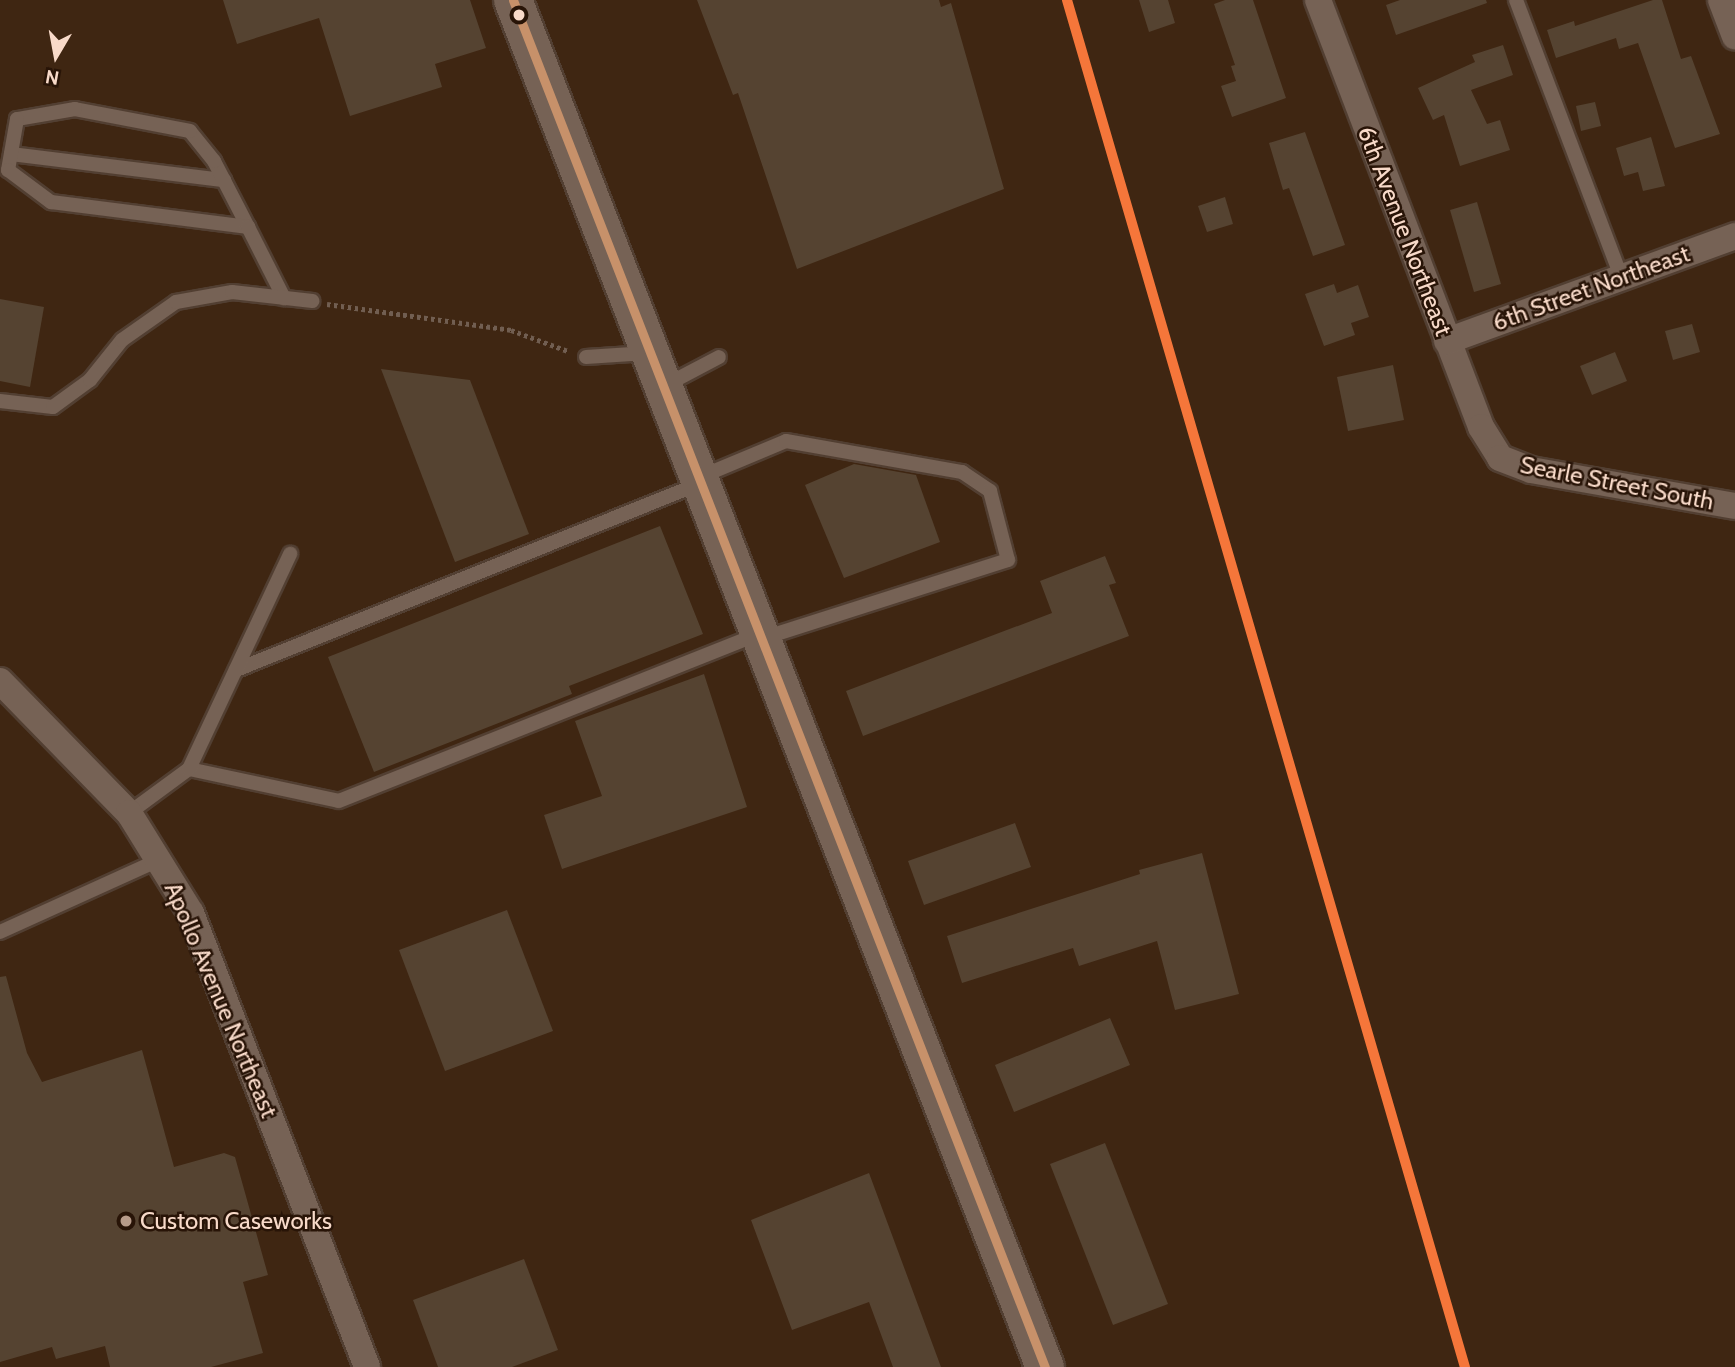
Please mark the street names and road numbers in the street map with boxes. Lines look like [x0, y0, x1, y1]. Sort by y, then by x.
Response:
street label: 6th Avenue Northeast [1352, 122, 1458, 340]
street label: 6th Street Northeast [1489, 239, 1693, 337]
street label: Searle Street South [1518, 450, 1716, 516]
street label: Apollo Avenue Northeast [158, 878, 284, 1122]

